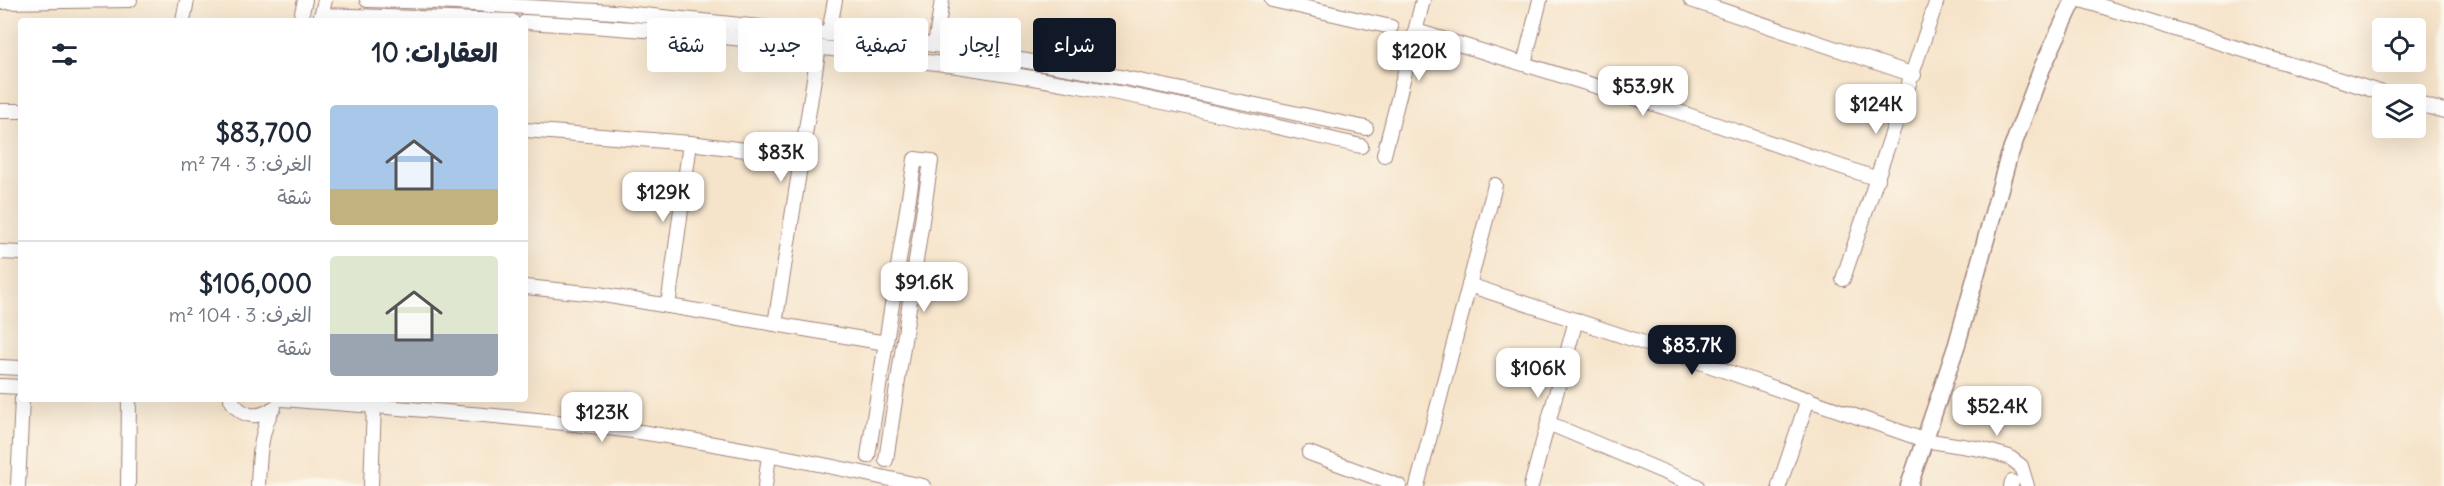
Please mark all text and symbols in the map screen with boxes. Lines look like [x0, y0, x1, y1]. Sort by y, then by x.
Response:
chip: شقة [647, 18, 726, 72]
chip: جديد [738, 18, 822, 72]
chip: تصفية [834, 18, 928, 72]
chip: إيجار [940, 18, 1021, 72]
chip: شراء [1033, 18, 1116, 72]
map controls [2372, 18, 2426, 138]
button: locate [2372, 18, 2426, 72]
pin: $120K [1377, 31, 1461, 82]
text: العقارات: 10 [371, 36, 498, 69]
icon: filters [48, 38, 81, 71]
text: $120K [1391, 38, 1447, 63]
pin: $53.9K [1594, 66, 1692, 117]
text: $53.9K [1612, 73, 1674, 98]
pin: $124K [1834, 84, 1918, 135]
button: layers [2372, 84, 2426, 138]
text: $124K [1849, 91, 1903, 116]
text: $83,700 [215, 116, 312, 149]
icon: home [378, 129, 450, 201]
pin: $83K [745, 132, 817, 183]
text: $83K [758, 139, 804, 164]
text: الغرف: 3 · 74 m² [181, 151, 312, 176]
pin: $129K [621, 172, 705, 223]
text: $129K [636, 179, 690, 204]
text: شقة [277, 184, 312, 209]
pin: $91.6K [875, 262, 973, 313]
text: $106,000 [199, 267, 312, 300]
text: $91.6K [895, 269, 953, 294]
icon: home [378, 280, 450, 352]
text: الغرف: 3 · 104 m² [169, 302, 312, 327]
pin: $83.7K [1643, 325, 1741, 376]
text: $83.7K [1662, 332, 1722, 357]
text: شقة [277, 335, 312, 360]
pin: $106K [1496, 348, 1580, 399]
text: $106K [1510, 355, 1566, 380]
pin: $52.4K [1948, 386, 2046, 437]
pin: $123K [560, 392, 644, 443]
text: $52.4K [1966, 393, 2028, 418]
text: $123K [575, 399, 629, 424]

